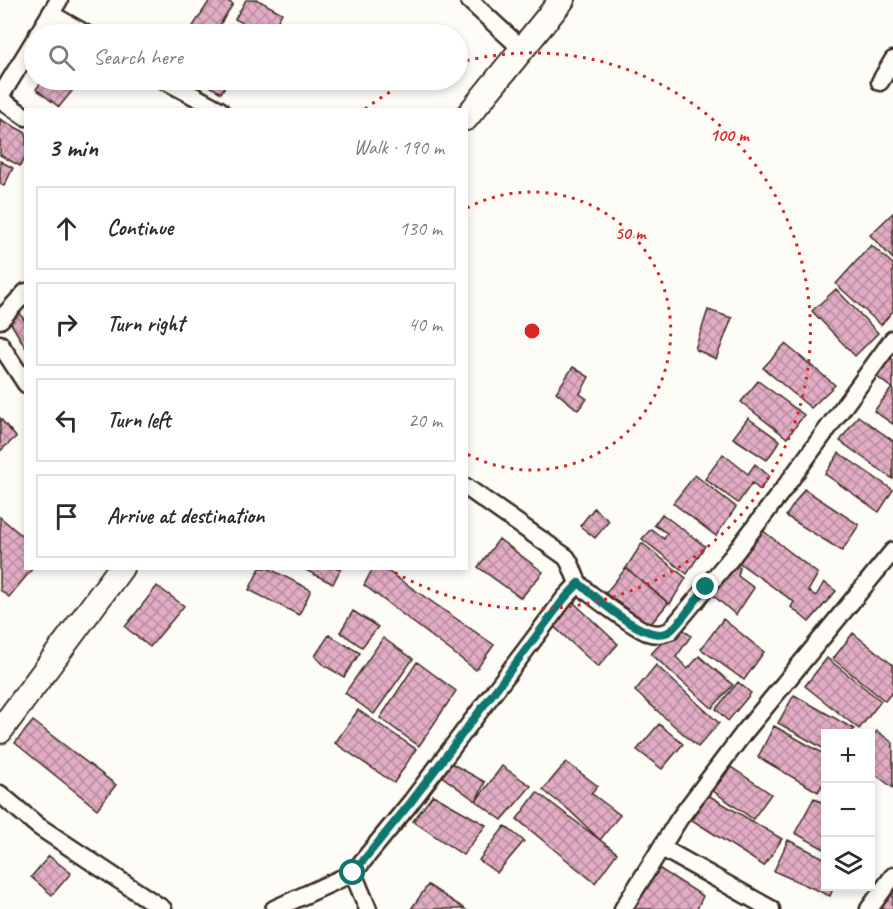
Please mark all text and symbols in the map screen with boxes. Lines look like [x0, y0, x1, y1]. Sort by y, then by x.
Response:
search box [24, 24, 468, 90]
icon: search [45, 41, 78, 74]
text: Search here [93, 43, 183, 71]
text: 100 m [710, 124, 750, 146]
text: 3 min [48, 131, 98, 164]
text: Walk · 190 m [354, 135, 444, 160]
icon: ahead [50, 212, 83, 245]
text: Continue [107, 214, 173, 242]
text: 130 m [399, 216, 442, 241]
text: 50 m [615, 222, 647, 244]
icon: right [50, 308, 83, 341]
text: Turn right [107, 310, 184, 338]
text: 40 m [408, 312, 442, 337]
centre of rings [522, 321, 542, 341]
icon: left [50, 404, 83, 437]
text: Turn left [107, 406, 171, 434]
text: 20 m [408, 408, 442, 433]
icon: arrive [50, 500, 83, 533]
text: Arrive at destination [107, 502, 264, 530]
route end [692, 573, 718, 599]
map controls [821, 729, 875, 891]
button: + [821, 729, 875, 783]
button: − [821, 783, 875, 837]
button: layers [821, 837, 875, 891]
route start [339, 859, 365, 885]

